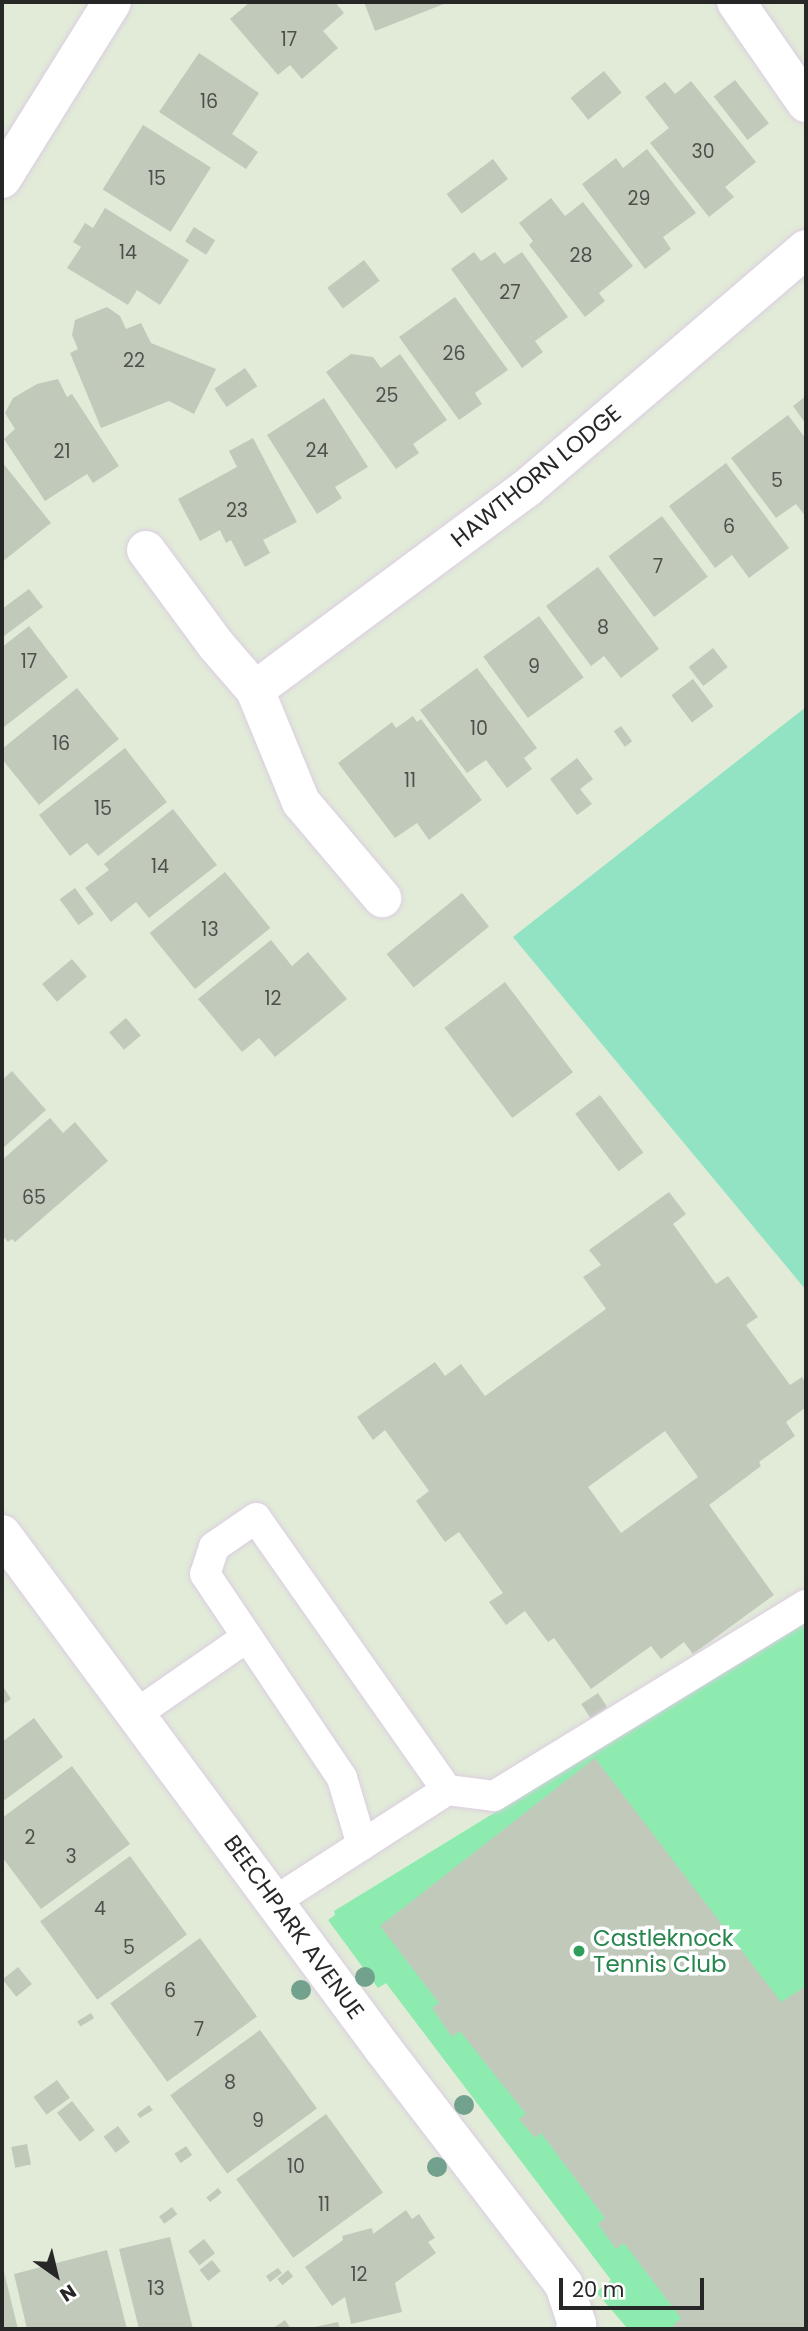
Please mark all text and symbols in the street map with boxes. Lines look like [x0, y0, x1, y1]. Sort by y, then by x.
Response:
house number: 17 [281, 29, 297, 51]
house number: 16 [200, 91, 218, 113]
house number: 30 [691, 141, 715, 163]
house number: 15 [148, 168, 166, 190]
house number: 29 [628, 188, 650, 210]
house number: 14 [119, 242, 137, 264]
house number: 28 [570, 245, 592, 267]
house number: 27 [499, 282, 521, 304]
house number: 26 [443, 343, 465, 365]
house number: 22 [123, 350, 145, 372]
house number: 25 [376, 385, 398, 407]
street label: HAWTHORN LODGE [445, 399, 627, 553]
house number: 24 [306, 440, 328, 462]
house number: 21 [53, 441, 71, 463]
house number: 5 [771, 470, 783, 492]
house number: 23 [226, 500, 248, 522]
house number: 6 [723, 516, 735, 538]
house number: 7 [653, 556, 663, 578]
house number: 8 [597, 617, 609, 639]
house number: 17 [21, 651, 37, 673]
house number: 9 [528, 656, 540, 678]
house number: 10 [470, 718, 488, 740]
house number: 16 [52, 733, 70, 755]
house number: 11 [404, 770, 416, 792]
house number: 15 [94, 798, 112, 820]
house number: 14 [151, 856, 169, 878]
house number: 13 [201, 919, 219, 941]
house number: 12 [264, 988, 282, 1010]
house number: 65 [22, 1187, 46, 1209]
house number: 2 [25, 1827, 35, 1849]
street label: BEECHPARK AVENUE [218, 1830, 370, 2024]
house number: 3 [65, 1846, 77, 1868]
house number: 4 [94, 1898, 106, 1920]
place label: Castleknock Tennis Club [593, 1924, 734, 1978]
house number: 5 [123, 1937, 135, 1959]
marker: Castleknock Tennis Club [571, 1943, 587, 1959]
house number: 6 [164, 1980, 176, 2002]
house number: 7 [194, 2019, 204, 2041]
house number: 8 [224, 2072, 236, 2094]
house number: 9 [252, 2110, 264, 2132]
house number: 10 [287, 2156, 305, 2178]
house number: 11 [318, 2194, 330, 2216]
north arrow [21, 2240, 91, 2310]
house number: 12 [350, 2264, 368, 2286]
scale bar [563, 2264, 708, 2308]
text: 20 m [572, 2275, 625, 2304]
text: N [55, 2278, 82, 2308]
house number: 13 [147, 2278, 165, 2300]

